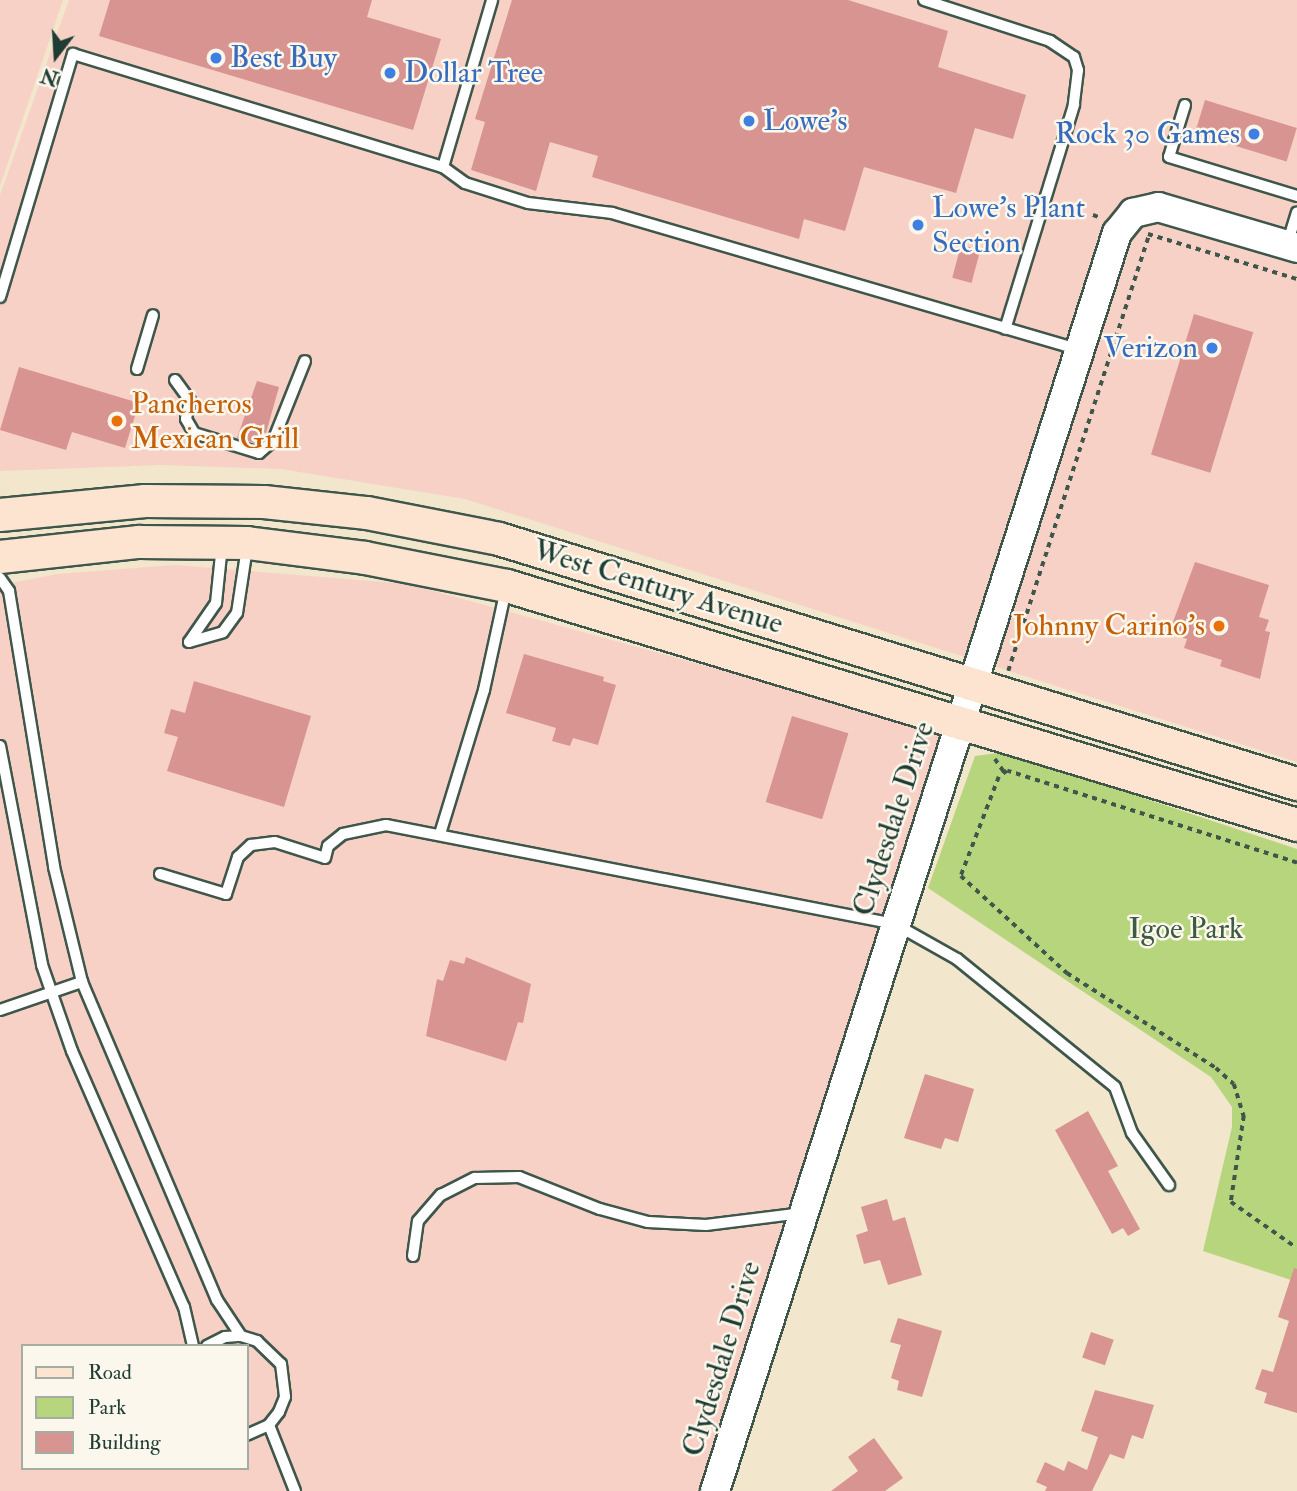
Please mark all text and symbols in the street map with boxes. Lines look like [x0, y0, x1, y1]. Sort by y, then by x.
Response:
north arrow [21, 21, 91, 91]
place label: Best Buy [230, 40, 337, 76]
marker: Best Buy [208, 50, 224, 66]
place label: Dollar Tree [404, 55, 543, 91]
text: N [38, 62, 62, 90]
marker: Dollar Tree [382, 65, 398, 81]
place label: Lowe's [763, 103, 847, 139]
marker: Lowe's [741, 113, 757, 129]
place label: Rock 30 Games [1055, 116, 1240, 152]
marker: Rock 30 Games [1246, 126, 1262, 142]
place label: Lowe's Plant Section [932, 190, 1085, 260]
marker: Lowe's Plant Section [910, 217, 926, 233]
place label: Verizon [1103, 330, 1198, 366]
marker: Verizon [1204, 340, 1220, 356]
place label: Pancheros Mexican Grill [131, 386, 299, 456]
marker: Pancheros Mexican Grill [109, 413, 125, 429]
street label: West Century Avenue [529, 532, 787, 642]
place label: Johnny Carino's [1013, 608, 1205, 644]
marker: Johnny Carino's [1211, 618, 1227, 634]
street label: Clydesdale Drive [846, 717, 942, 921]
park label: Igoe Park [1129, 911, 1243, 947]
street label: Clydesdale Drive [675, 1257, 769, 1461]
legend [21, 1344, 248, 1470]
text: Road [88, 1359, 132, 1386]
text: Park [88, 1394, 126, 1421]
text: Building [88, 1429, 161, 1456]

